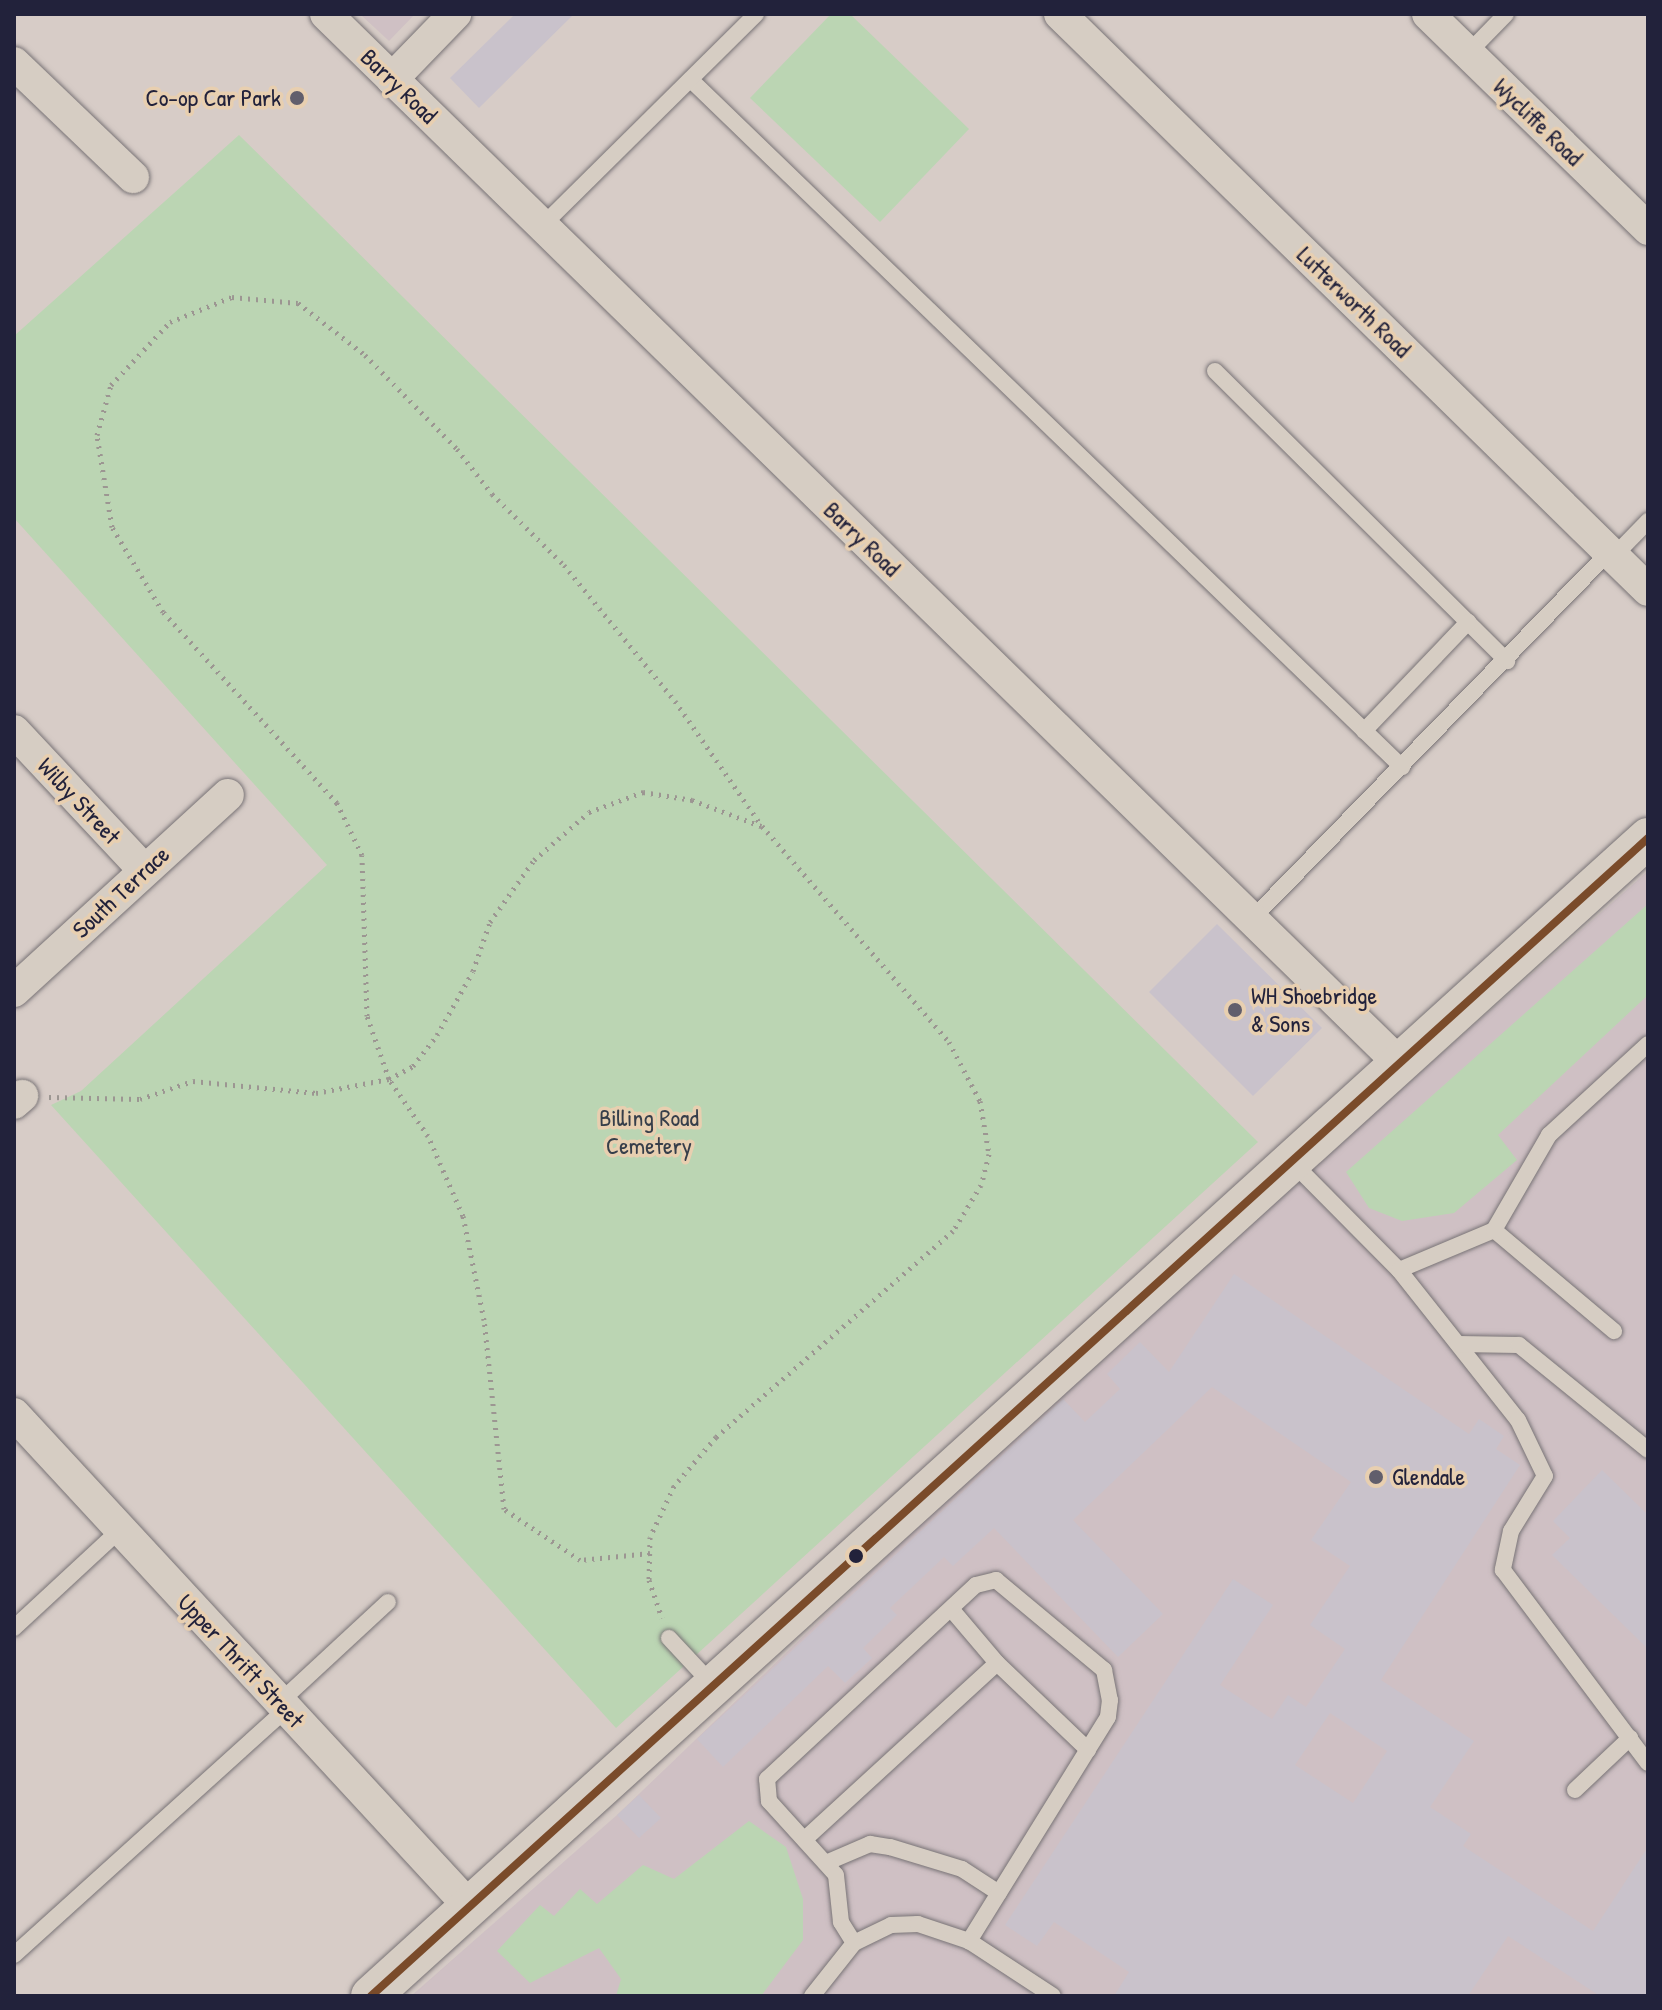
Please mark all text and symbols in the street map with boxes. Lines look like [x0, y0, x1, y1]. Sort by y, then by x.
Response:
street label: Barry Road [355, 43, 443, 129]
street label: Wycliffe Road [1487, 72, 1589, 172]
place label: Co-op Car Park [146, 84, 281, 112]
marker: Co-op Car Park [288, 89, 306, 107]
street label: Lutterworth Road [1291, 241, 1417, 363]
street label: Barry Road [818, 496, 906, 582]
street label: Wilby Street [32, 752, 126, 850]
street label: South Terrace [67, 840, 175, 944]
place label: WH Shoebridge & Sons [1251, 982, 1377, 1038]
marker: WH Shoebridge & Sons [1226, 1001, 1244, 1019]
park label: Billing Road Cemetery [599, 1104, 699, 1160]
place label: Glendale [1392, 1463, 1465, 1491]
marker: Glendale [1367, 1468, 1385, 1486]
unlabelled marker [848, 1548, 864, 1564]
street label: Upper Thrift Street [172, 1588, 310, 1734]

